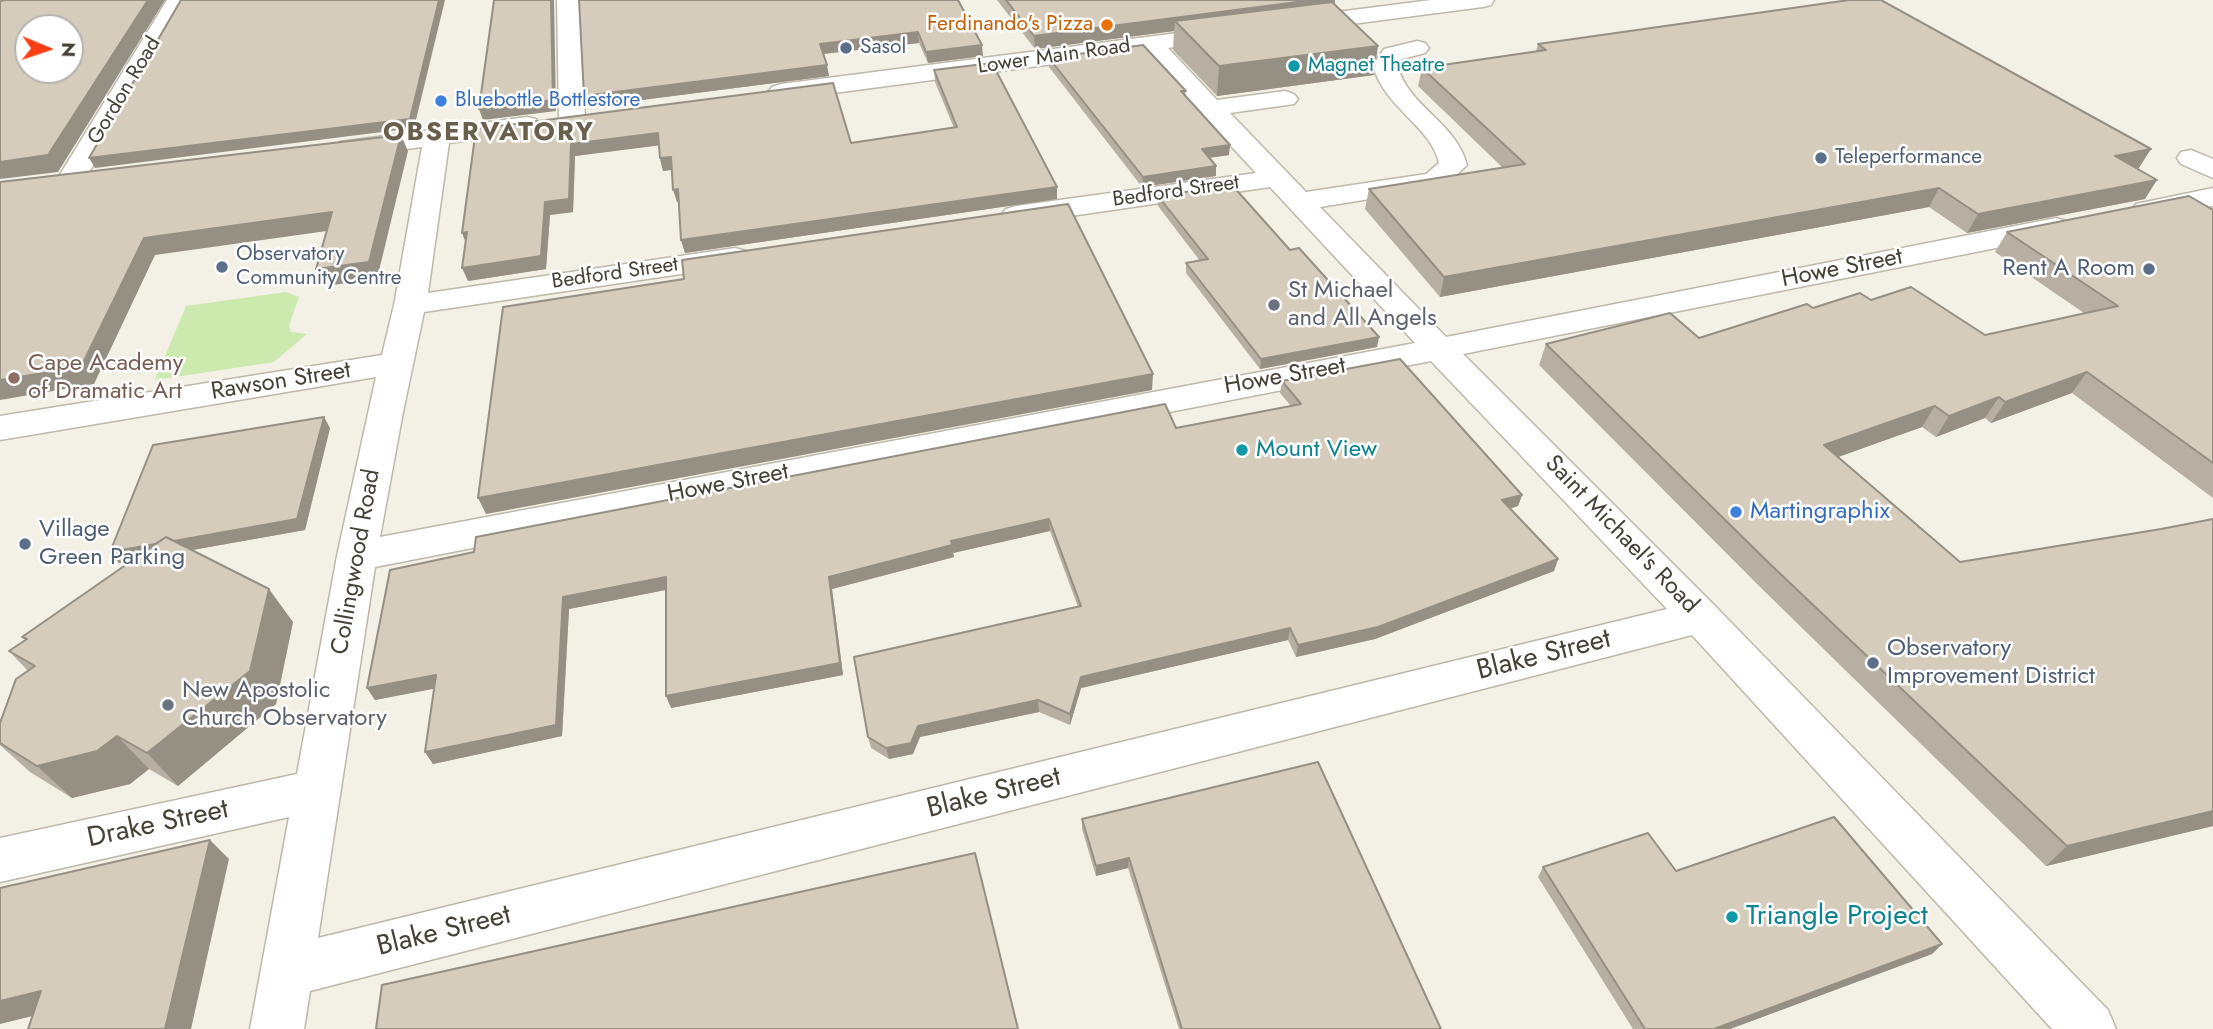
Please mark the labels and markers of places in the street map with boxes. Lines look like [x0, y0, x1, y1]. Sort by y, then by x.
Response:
place label: Ferdinando's Pizza [927, 12, 1093, 38]
marker: Ferdinando's Pizza [1099, 17, 1115, 33]
place label: Sasol [860, 35, 906, 61]
marker: Sasol [838, 40, 854, 56]
place label: Magnet Theatre [1308, 53, 1445, 79]
marker: Magnet Theatre [1286, 58, 1302, 74]
place label: Bluebottle Bottlestore [455, 88, 640, 114]
marker: Bluebottle Bottlestore [433, 93, 449, 109]
place label: Teleperformance [1835, 145, 1982, 171]
marker: Teleperformance [1813, 150, 1829, 166]
place label: Observatory Community Centre [236, 242, 402, 292]
place label: Rent A Room [2002, 255, 2135, 283]
marker: Observatory Community Centre [214, 259, 230, 275]
marker: Rent A Room [2141, 261, 2157, 277]
place label: St Michael and All Angels [1288, 277, 1437, 333]
marker: St Michael and All Angels [1266, 297, 1282, 313]
place label: Cape Academy of Dramatic Art [28, 350, 183, 406]
marker: Cape Academy of Dramatic Art [6, 370, 22, 386]
place label: Mount View [1256, 436, 1377, 464]
marker: Mount View [1234, 442, 1250, 458]
place label: Martingraphix [1750, 498, 1890, 526]
marker: Martingraphix [1728, 504, 1744, 520]
place label: Village Green Parking [39, 516, 185, 572]
marker: Village Green Parking [17, 536, 33, 552]
place label: Observatory Improvement District [1887, 635, 2095, 691]
marker: Observatory Improvement District [1865, 655, 1881, 671]
place label: New Apostolic Church Observatory [182, 677, 387, 733]
marker: New Apostolic Church Observatory [160, 697, 176, 713]
place label: Triangle Project [1746, 900, 1928, 934]
marker: Triangle Project [1724, 909, 1740, 925]

